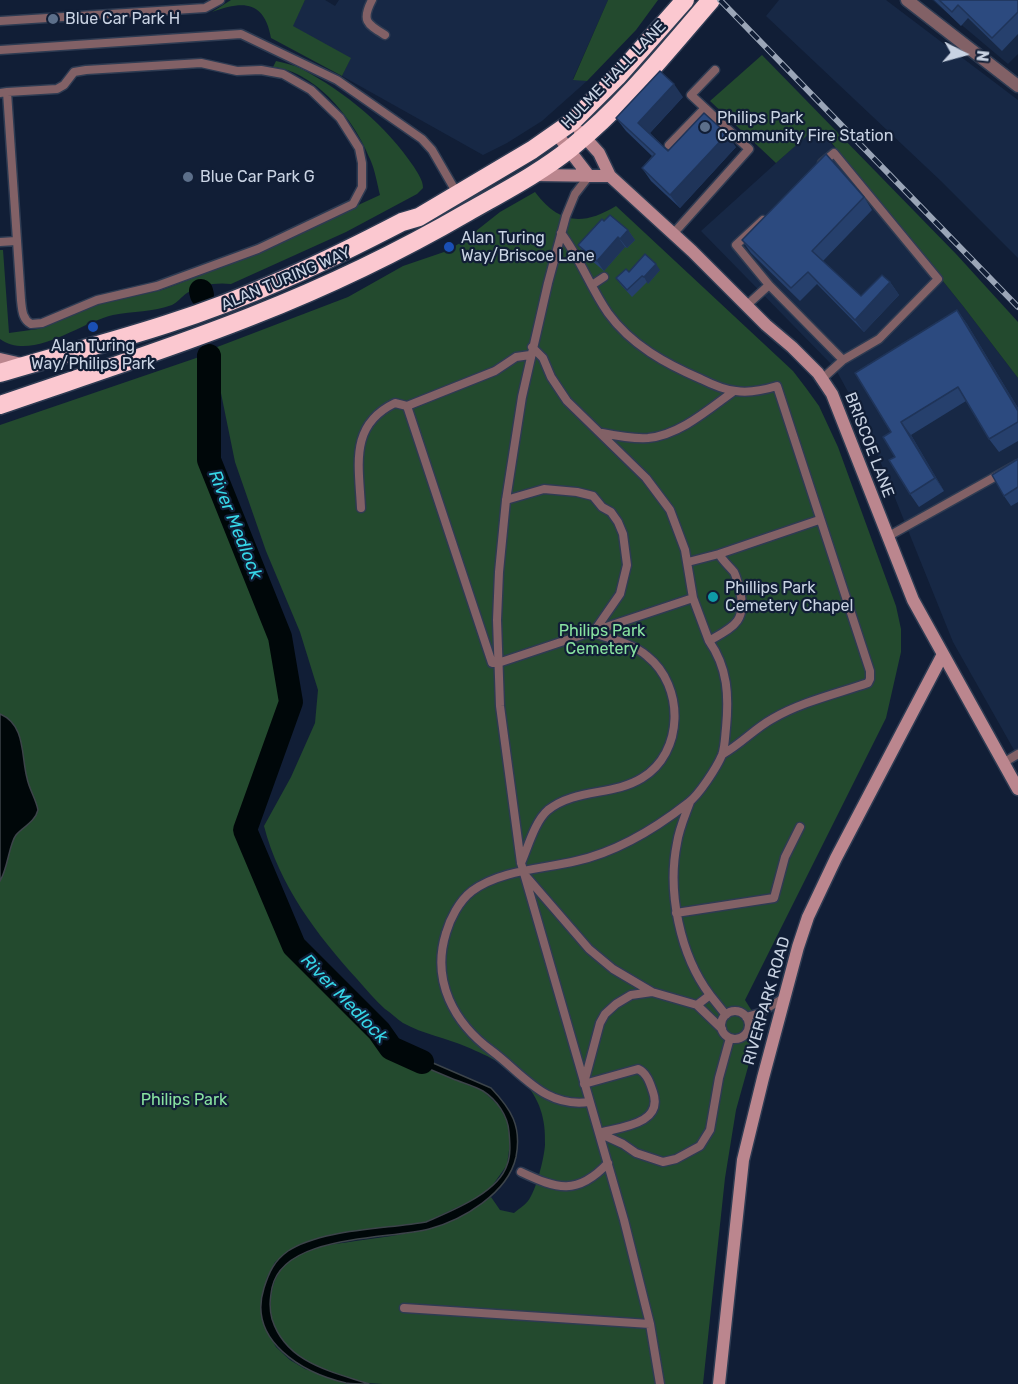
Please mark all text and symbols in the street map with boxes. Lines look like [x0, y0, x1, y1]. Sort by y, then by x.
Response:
place label: Blue Car Park H [65, 9, 180, 29]
marker: Blue Car Park H [46, 12, 60, 26]
street label: HULME HALL LANE [558, 17, 670, 133]
north arrow [934, 24, 994, 84]
text: N [972, 49, 992, 63]
place label: Philips Park Community Fire Station [717, 108, 893, 146]
marker: Philips Park Community Fire Station [698, 120, 712, 134]
place label: Blue Car Park G [200, 167, 315, 187]
marker: Blue Car Park G [181, 170, 195, 184]
place label: Alan Turing Way/Briscoe Lane [461, 228, 595, 266]
marker: Alan Turing Way/Briscoe Lane [442, 240, 456, 254]
street label: ALAN TURING WAY [218, 243, 354, 315]
marker: Alan Turing Way/Philips Park [86, 320, 100, 334]
place label: Alan Turing Way/Philips Park [31, 336, 155, 374]
street label: BRISCOE LANE [840, 390, 898, 500]
water label: River Medlock [203, 467, 267, 583]
place label: Phillips Park Cemetery Chapel [725, 578, 853, 616]
marker: Phillips Park Cemetery Chapel [706, 590, 720, 604]
park label: Philips Park Cemetery [559, 621, 645, 659]
street label: RIVERPARK ROAD [739, 935, 795, 1067]
water label: River Medlock [296, 950, 392, 1048]
park label: Philips Park [141, 1090, 227, 1110]

